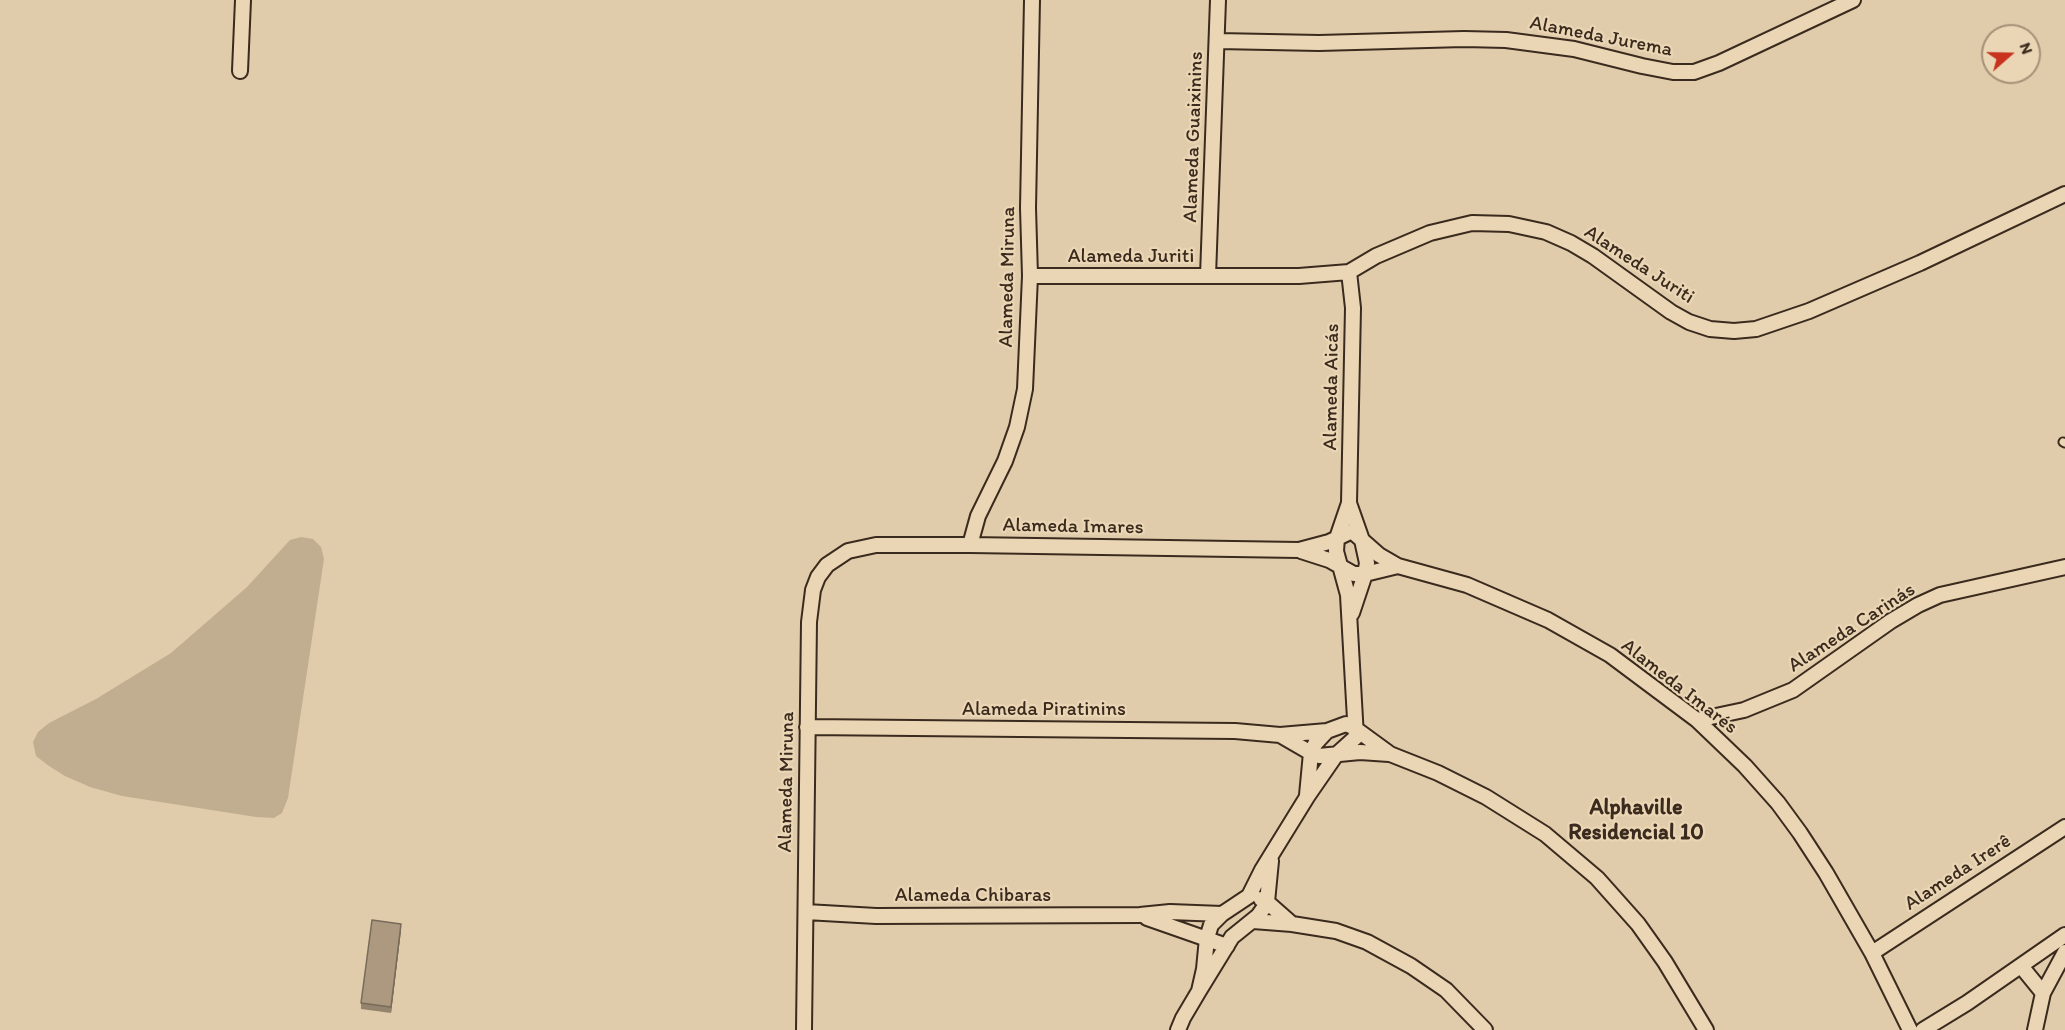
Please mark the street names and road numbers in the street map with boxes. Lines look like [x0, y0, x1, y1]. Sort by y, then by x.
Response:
street label: Alameda Jurema [1528, 11, 1674, 63]
street label: Alameda Guaixinins [1179, 51, 1209, 223]
street label: Alameda Miruna [995, 206, 1021, 348]
street label: Alameda Juriti [1579, 220, 1699, 310]
street label: Alameda Juriti [1068, 245, 1194, 269]
street label: Alameda Aicás [1319, 323, 1345, 451]
street label: Alameda Imares [1002, 514, 1144, 540]
street label: Alameda Carinás [1784, 578, 1920, 678]
street label: Alameda Imarés [1616, 634, 1742, 740]
street label: Alameda Piratinins [962, 698, 1126, 722]
street label: Alameda Miruna [774, 711, 800, 853]
street label: Alameda Irerê [1900, 830, 2016, 916]
street label: Alameda Chibaras [895, 884, 1051, 908]

